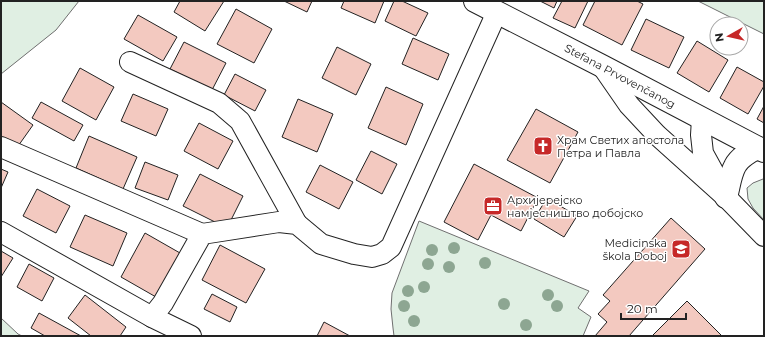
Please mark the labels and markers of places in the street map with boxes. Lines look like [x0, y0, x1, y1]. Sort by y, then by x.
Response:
place label: Храм Светих апостола Петра и Павла [557, 133, 684, 160]
church icon: Храм Светих апостола Петра и Павла [532, 135, 554, 157]
place label: Архијерејско намјесништво добојско [507, 193, 643, 220]
office icon: Архијерејско намјесништво добојско [482, 195, 504, 217]
place label: Medicinska škola Doboj [603, 236, 667, 263]
school or university icon: Medicinska škola Doboj [670, 238, 692, 260]

